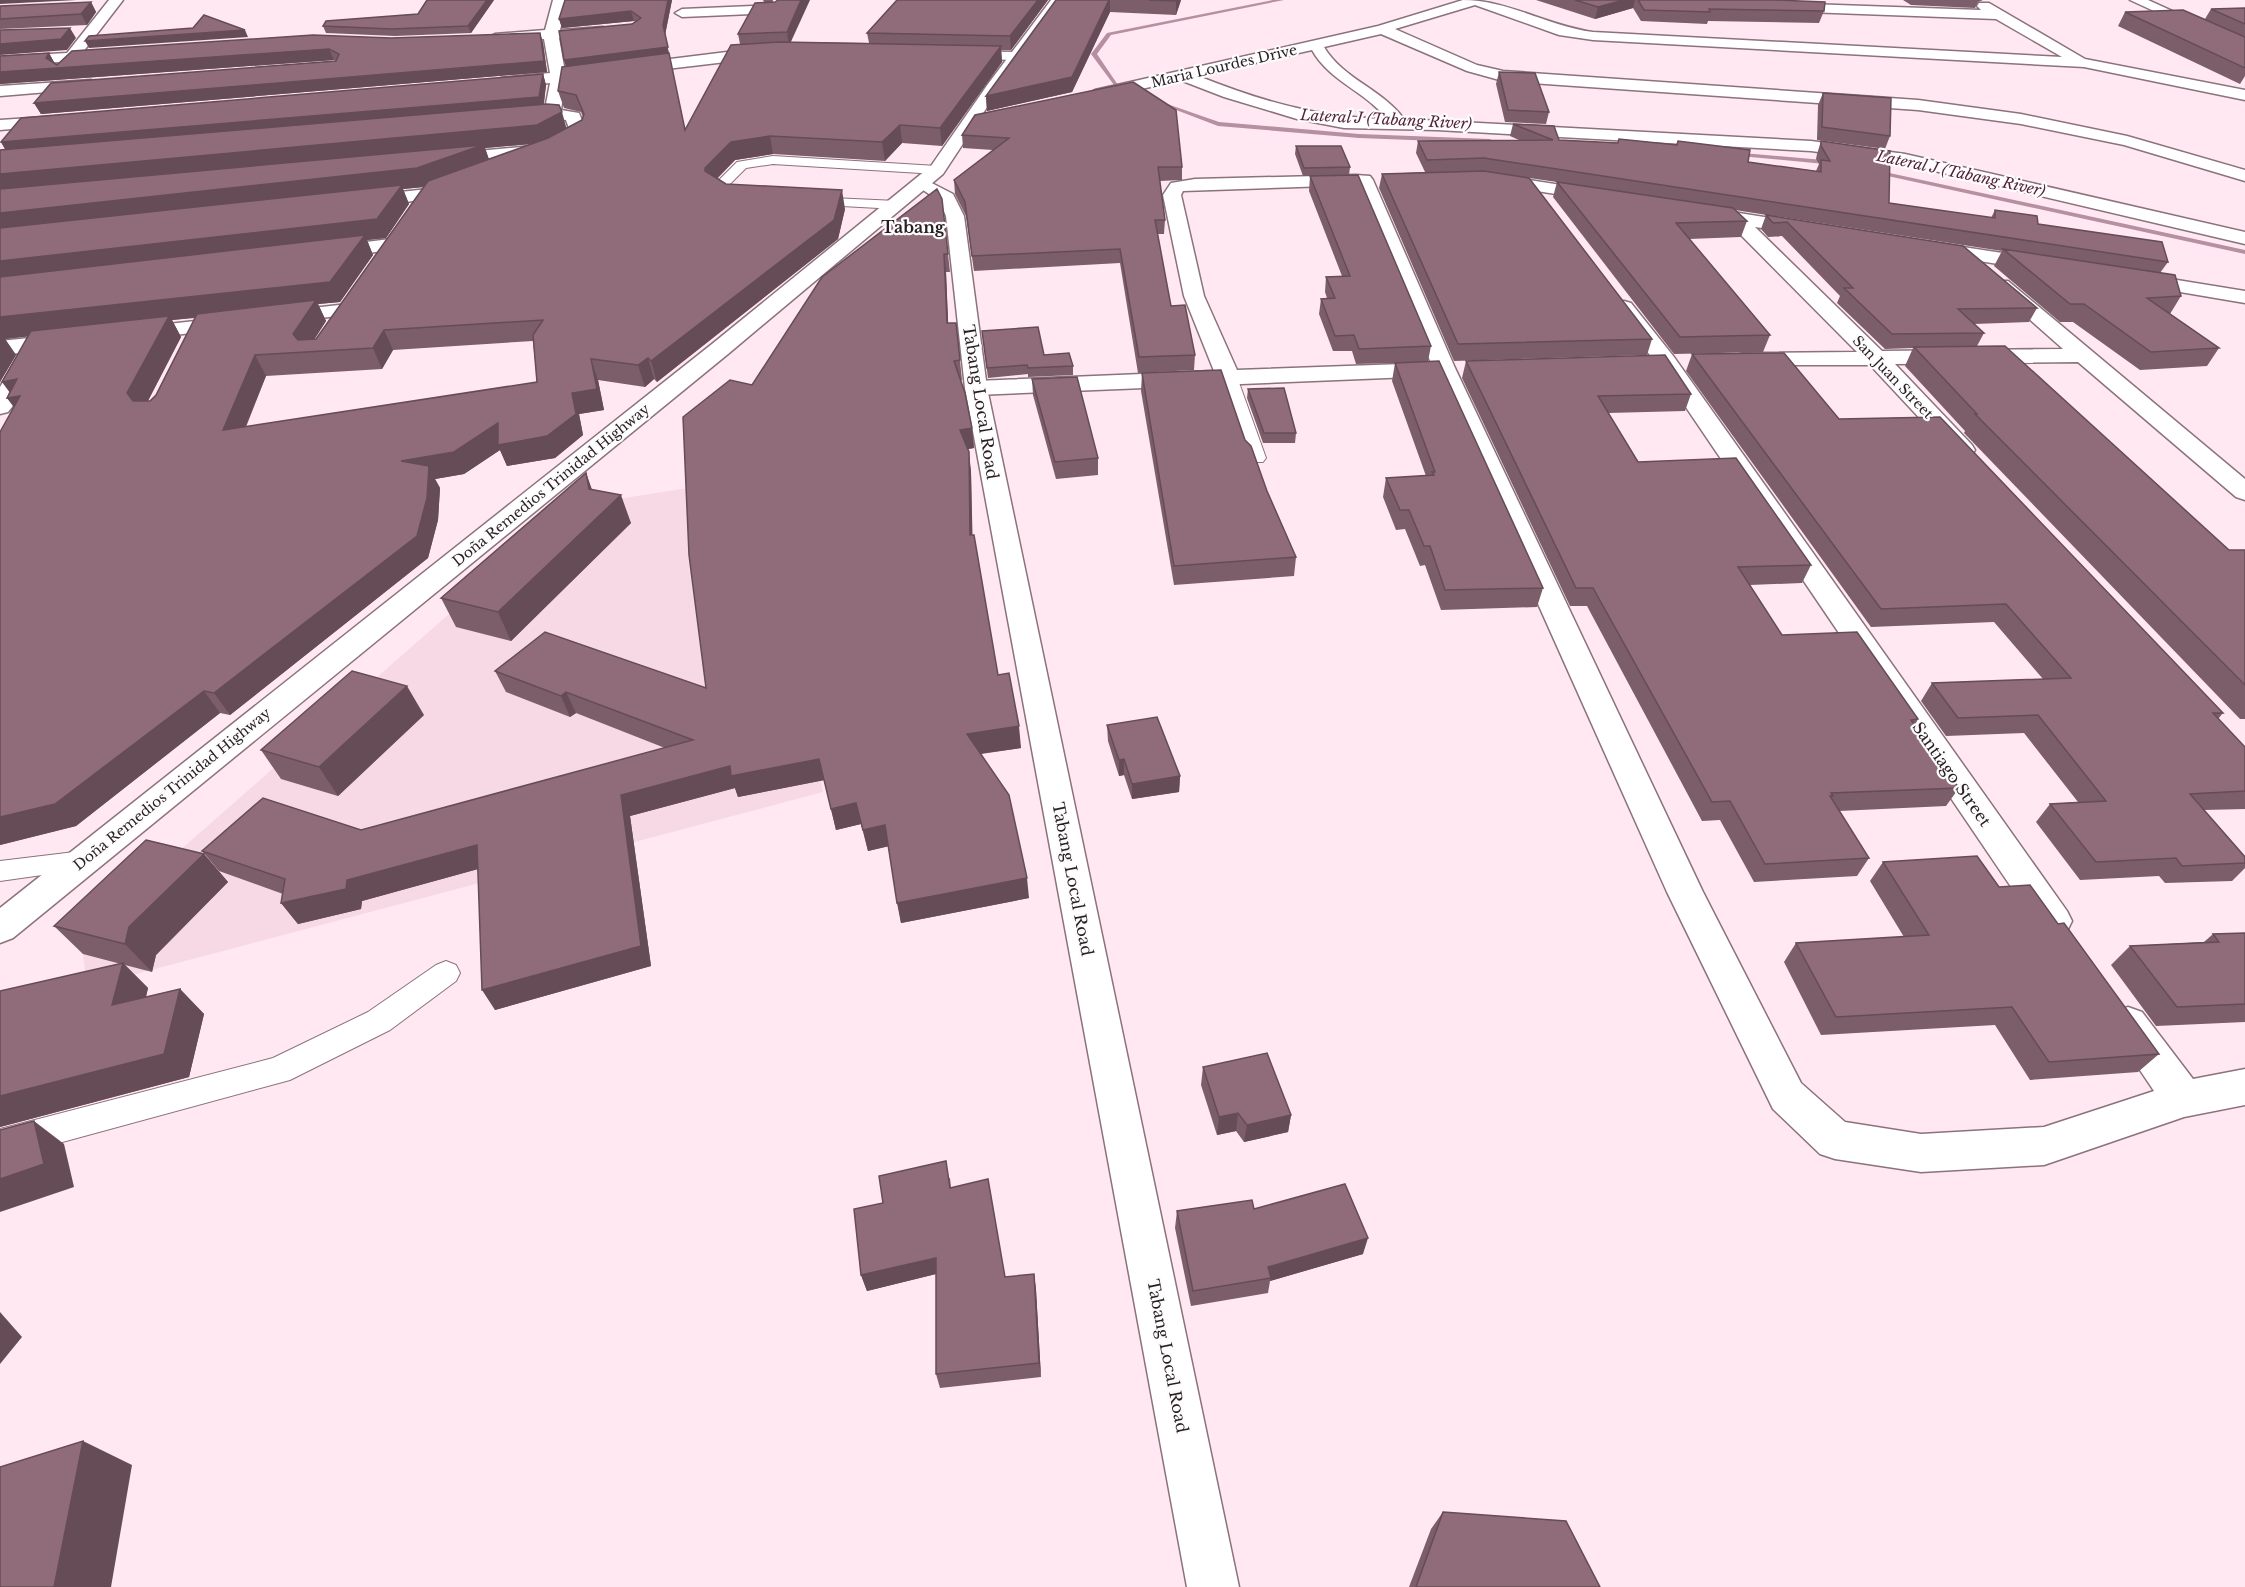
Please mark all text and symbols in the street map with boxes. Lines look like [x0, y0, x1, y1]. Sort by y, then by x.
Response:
street label: Maria Lourdes Drive [1149, 40, 1299, 92]
water label: Lateral J (Tabang River) [1299, 105, 1472, 133]
water label: Lateral J (Tabang River) [1874, 146, 2047, 200]
district label: Tabang [881, 217, 946, 237]
street label: Tabang Local Road [959, 323, 1003, 481]
street label: San Juan Street [1849, 332, 1938, 423]
street label: Doña Remedios Trinidad Highway [449, 400, 653, 570]
street label: Doña Remedios Trinidad Highway [70, 704, 274, 874]
street label: Santiago Street [1908, 718, 1996, 830]
street label: Tabang Local Road [1048, 800, 1098, 958]
street label: Tabang Local Road [1143, 1277, 1193, 1435]

